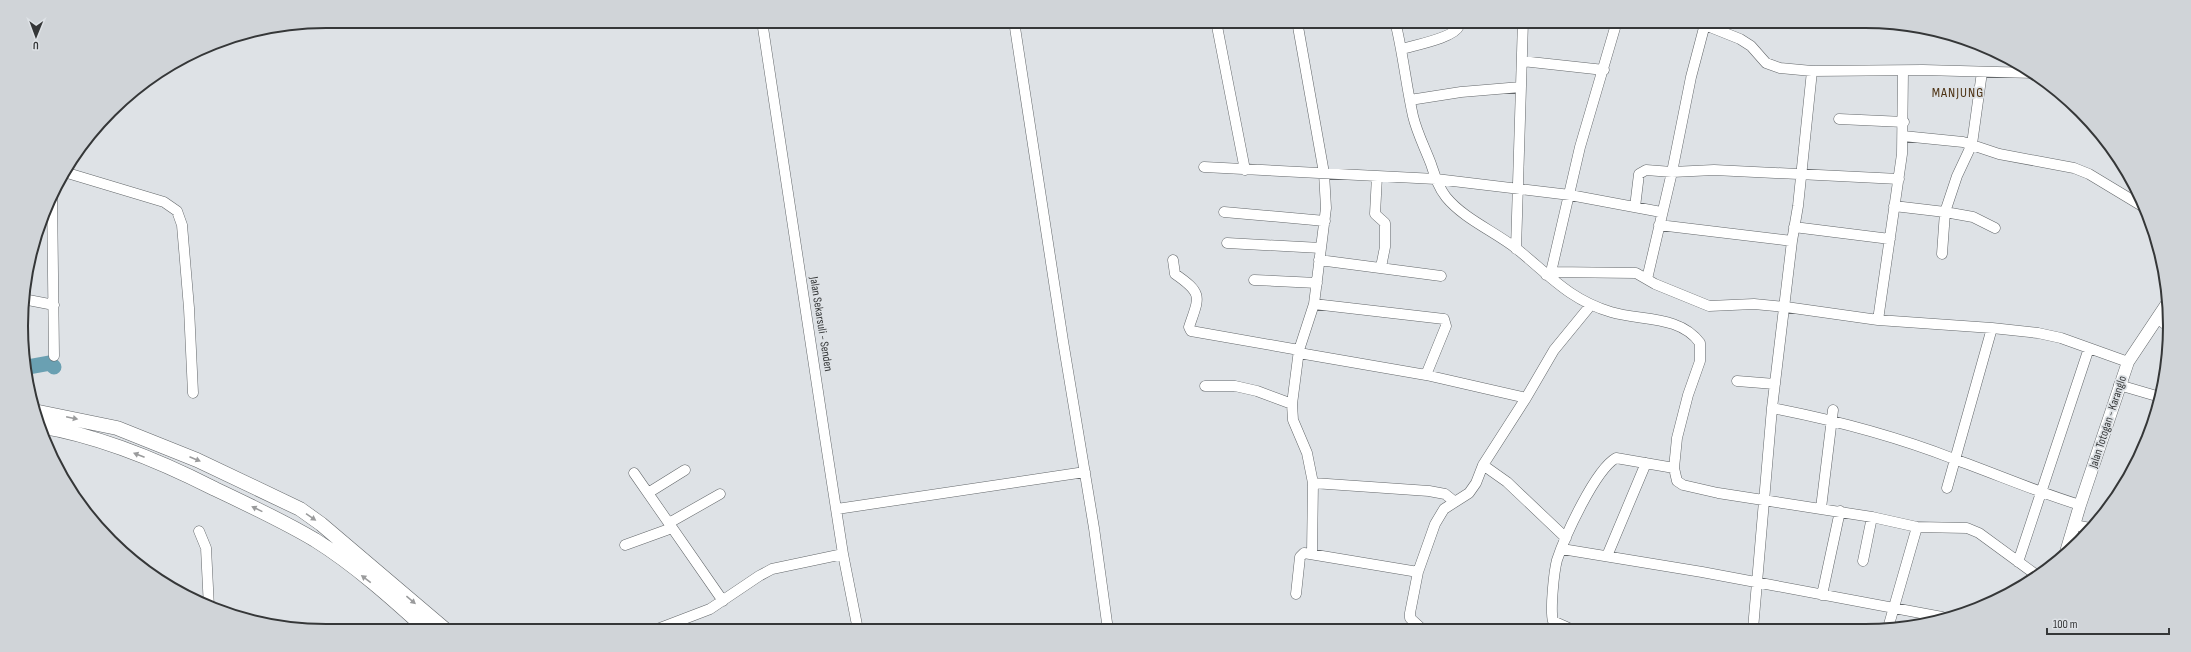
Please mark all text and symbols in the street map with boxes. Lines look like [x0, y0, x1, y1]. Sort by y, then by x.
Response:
north arrow [16, 16, 56, 56]
text: U [33, 39, 39, 52]
district label: MANJUNG [1932, 84, 1984, 101]
street label: Jalan Sekarsuli - Senden [806, 275, 836, 372]
street label: Jalan Totogan - Karanglo [2086, 374, 2130, 471]
one-way arrow [66, 415, 78, 421]
one-way arrow [132, 452, 144, 458]
one-way arrow [189, 456, 200, 462]
one-way arrow [251, 506, 263, 512]
one-way arrow [306, 513, 316, 521]
one-way arrow [361, 574, 372, 583]
one-way arrow [406, 596, 416, 605]
scale bar [2047, 610, 2169, 636]
text: 100 m [2053, 617, 2078, 632]

